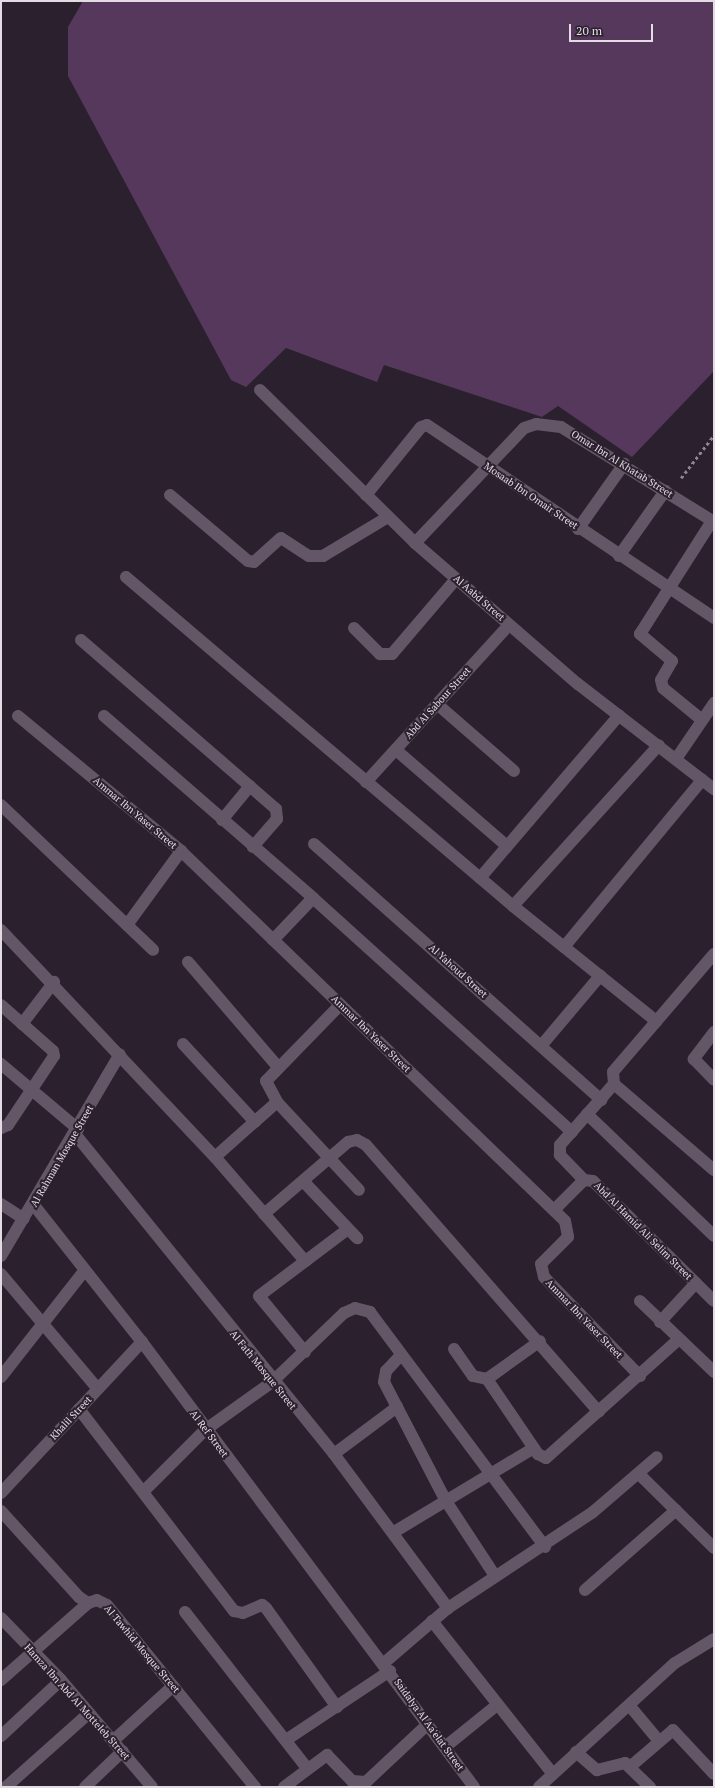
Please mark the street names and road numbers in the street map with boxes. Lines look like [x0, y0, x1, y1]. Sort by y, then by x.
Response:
street label: Omar Ibn Al Khatab Street [569, 428, 675, 500]
street label: Mosaab Ibn Omair Street [482, 460, 580, 532]
street label: Al Aabd Street [451, 572, 507, 624]
street label: Abd Al Sabour Street [403, 665, 473, 741]
street label: Ammar Ibn Yaser Street [91, 774, 179, 852]
street label: Al Yahoud Street [426, 942, 490, 1000]
street label: Ammar Ibn Yaser Street [329, 993, 413, 1075]
street label: Al Rahman Mosque Street [28, 1103, 96, 1209]
street label: Abd Al Hamid Ali Selim Street [591, 1179, 695, 1283]
street label: Ammar Ibn Yaser Street [543, 1277, 625, 1361]
street label: Al Fath Mosque Street [227, 1328, 299, 1412]
street label: Khalil Street [48, 1394, 94, 1442]
street label: Al Ref Street [187, 1408, 231, 1460]
street label: Al Tawhid Mosque Street [102, 1603, 182, 1695]
street label: Hamza Ibn Abd Al Motteleb Street [22, 1641, 132, 1763]
street label: Saidalya Al Aa'elat Street [391, 1676, 467, 1774]

